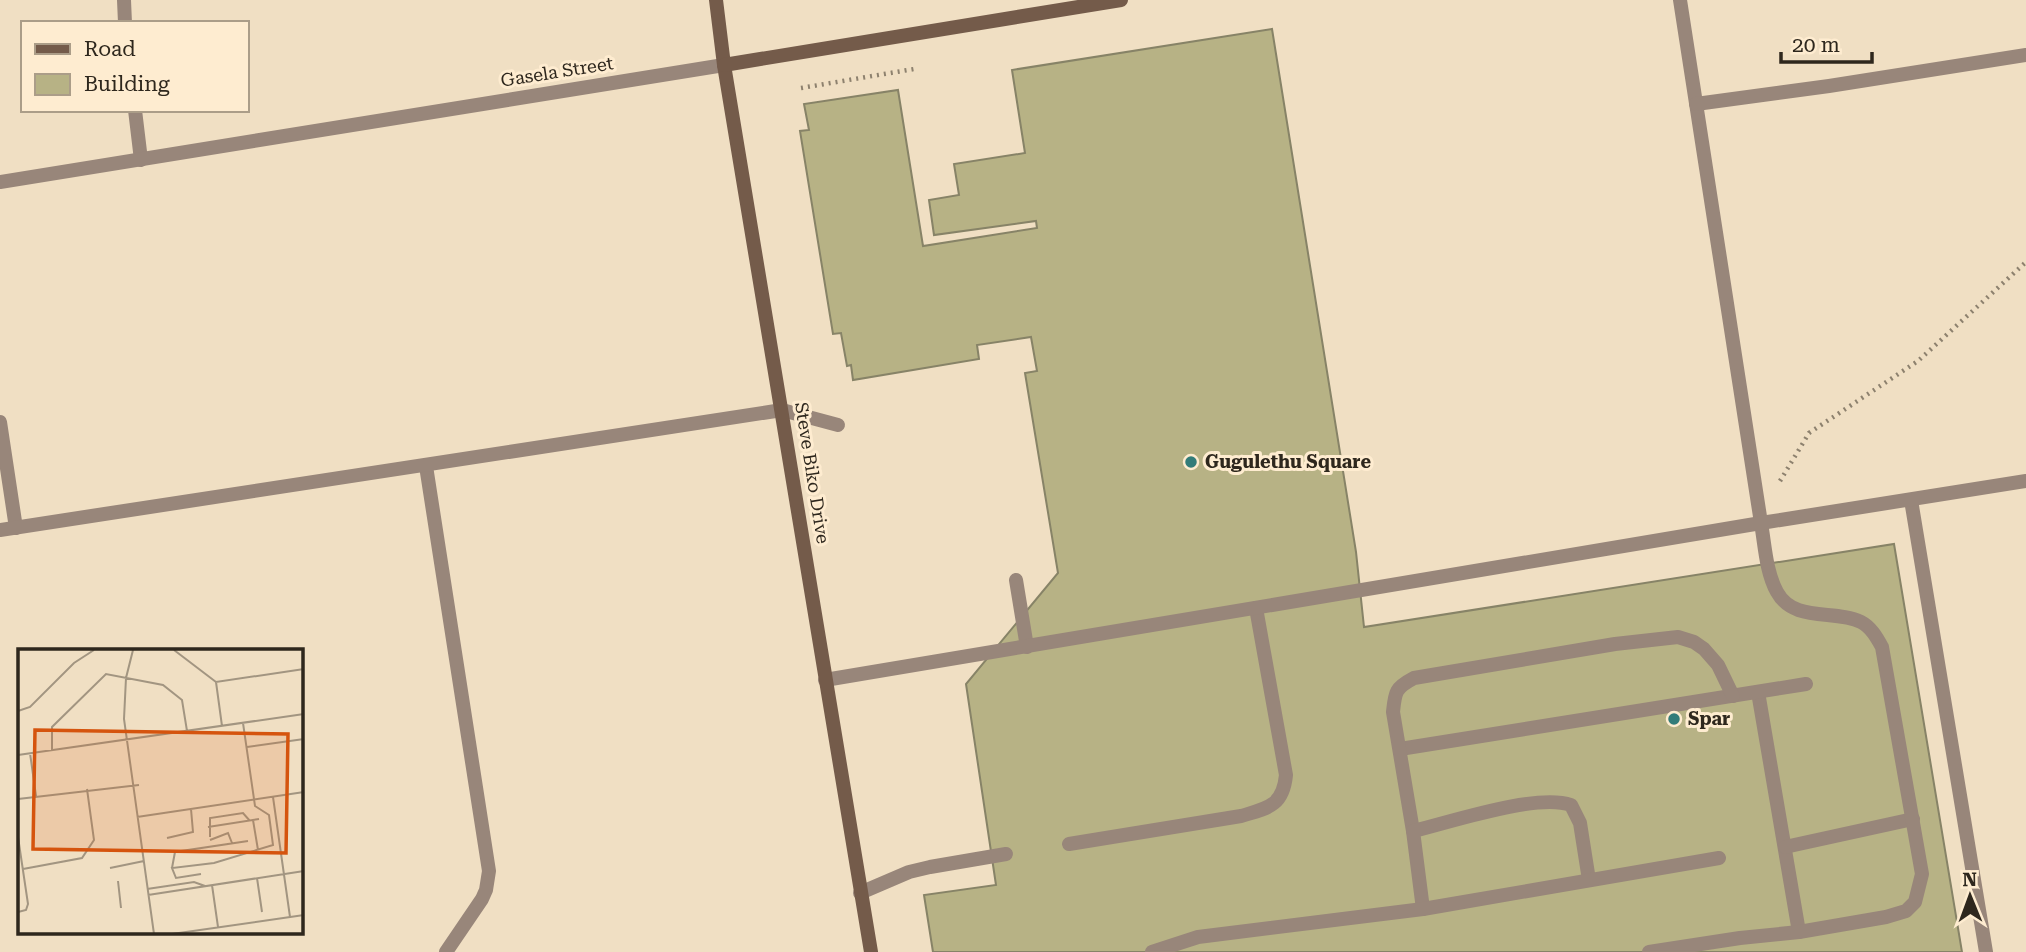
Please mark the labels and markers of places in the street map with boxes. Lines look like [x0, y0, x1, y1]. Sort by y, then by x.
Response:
place label: Gugulethu Square [1205, 451, 1371, 472]
marker: Gugulethu Square [1183, 454, 1199, 470]
place label: Spar [1688, 708, 1730, 729]
marker: Spar [1666, 711, 1682, 727]

